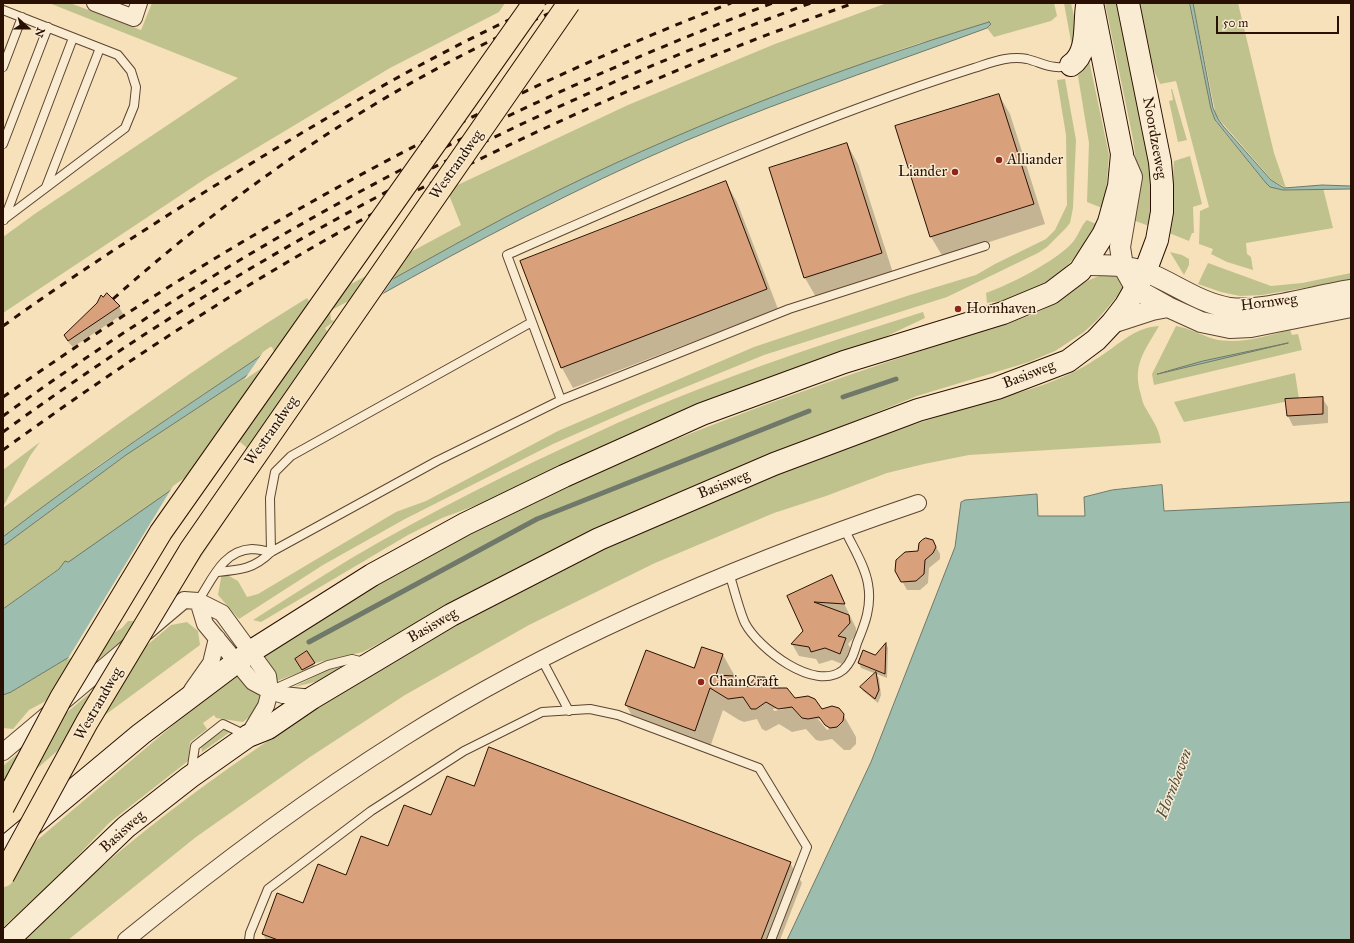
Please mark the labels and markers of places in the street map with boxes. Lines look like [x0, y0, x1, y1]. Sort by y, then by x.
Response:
place label: Alliander [1007, 151, 1063, 169]
marker: Alliander [994, 155, 1004, 165]
place label: Liander [898, 163, 947, 181]
marker: Liander [950, 167, 960, 177]
place label: Hornhaven [966, 300, 1036, 318]
marker: Hornhaven [953, 304, 963, 314]
place label: ChainCraft [709, 673, 779, 691]
marker: ChainCraft [696, 677, 706, 687]

